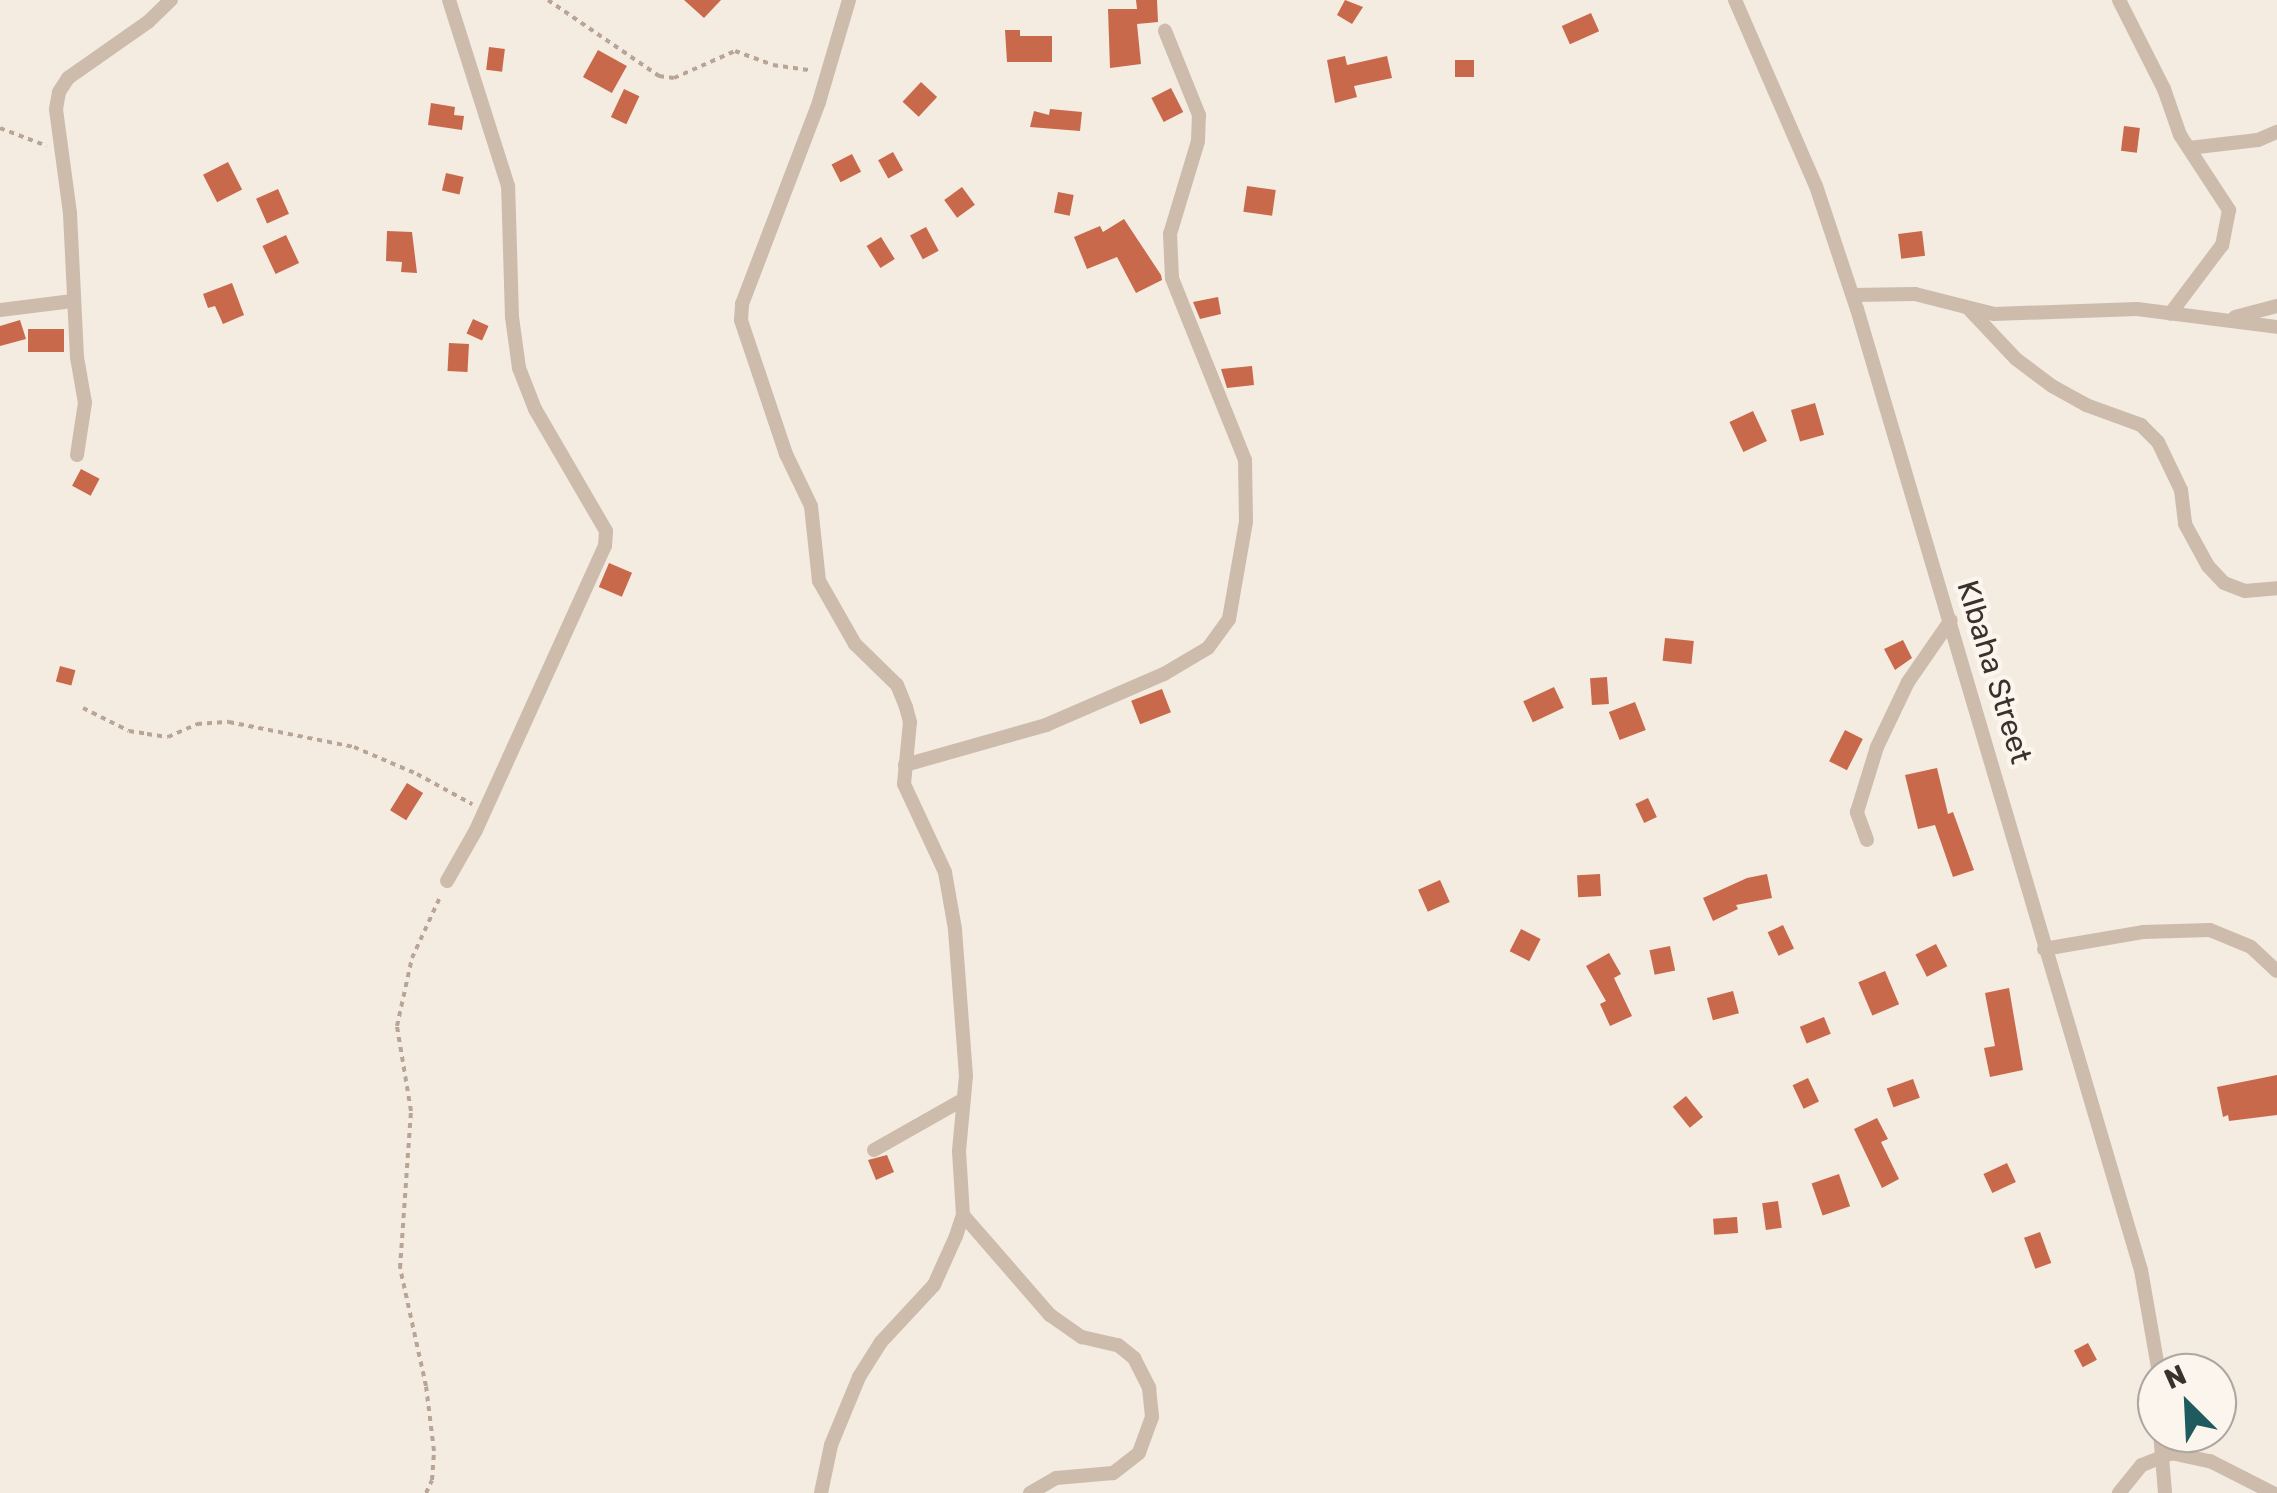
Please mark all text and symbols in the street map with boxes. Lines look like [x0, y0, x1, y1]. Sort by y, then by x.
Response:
street label: KIbaha Street [1949, 576, 2039, 768]
north arrow [2137, 1353, 2237, 1453]
text: N [2159, 1358, 2191, 1396]

